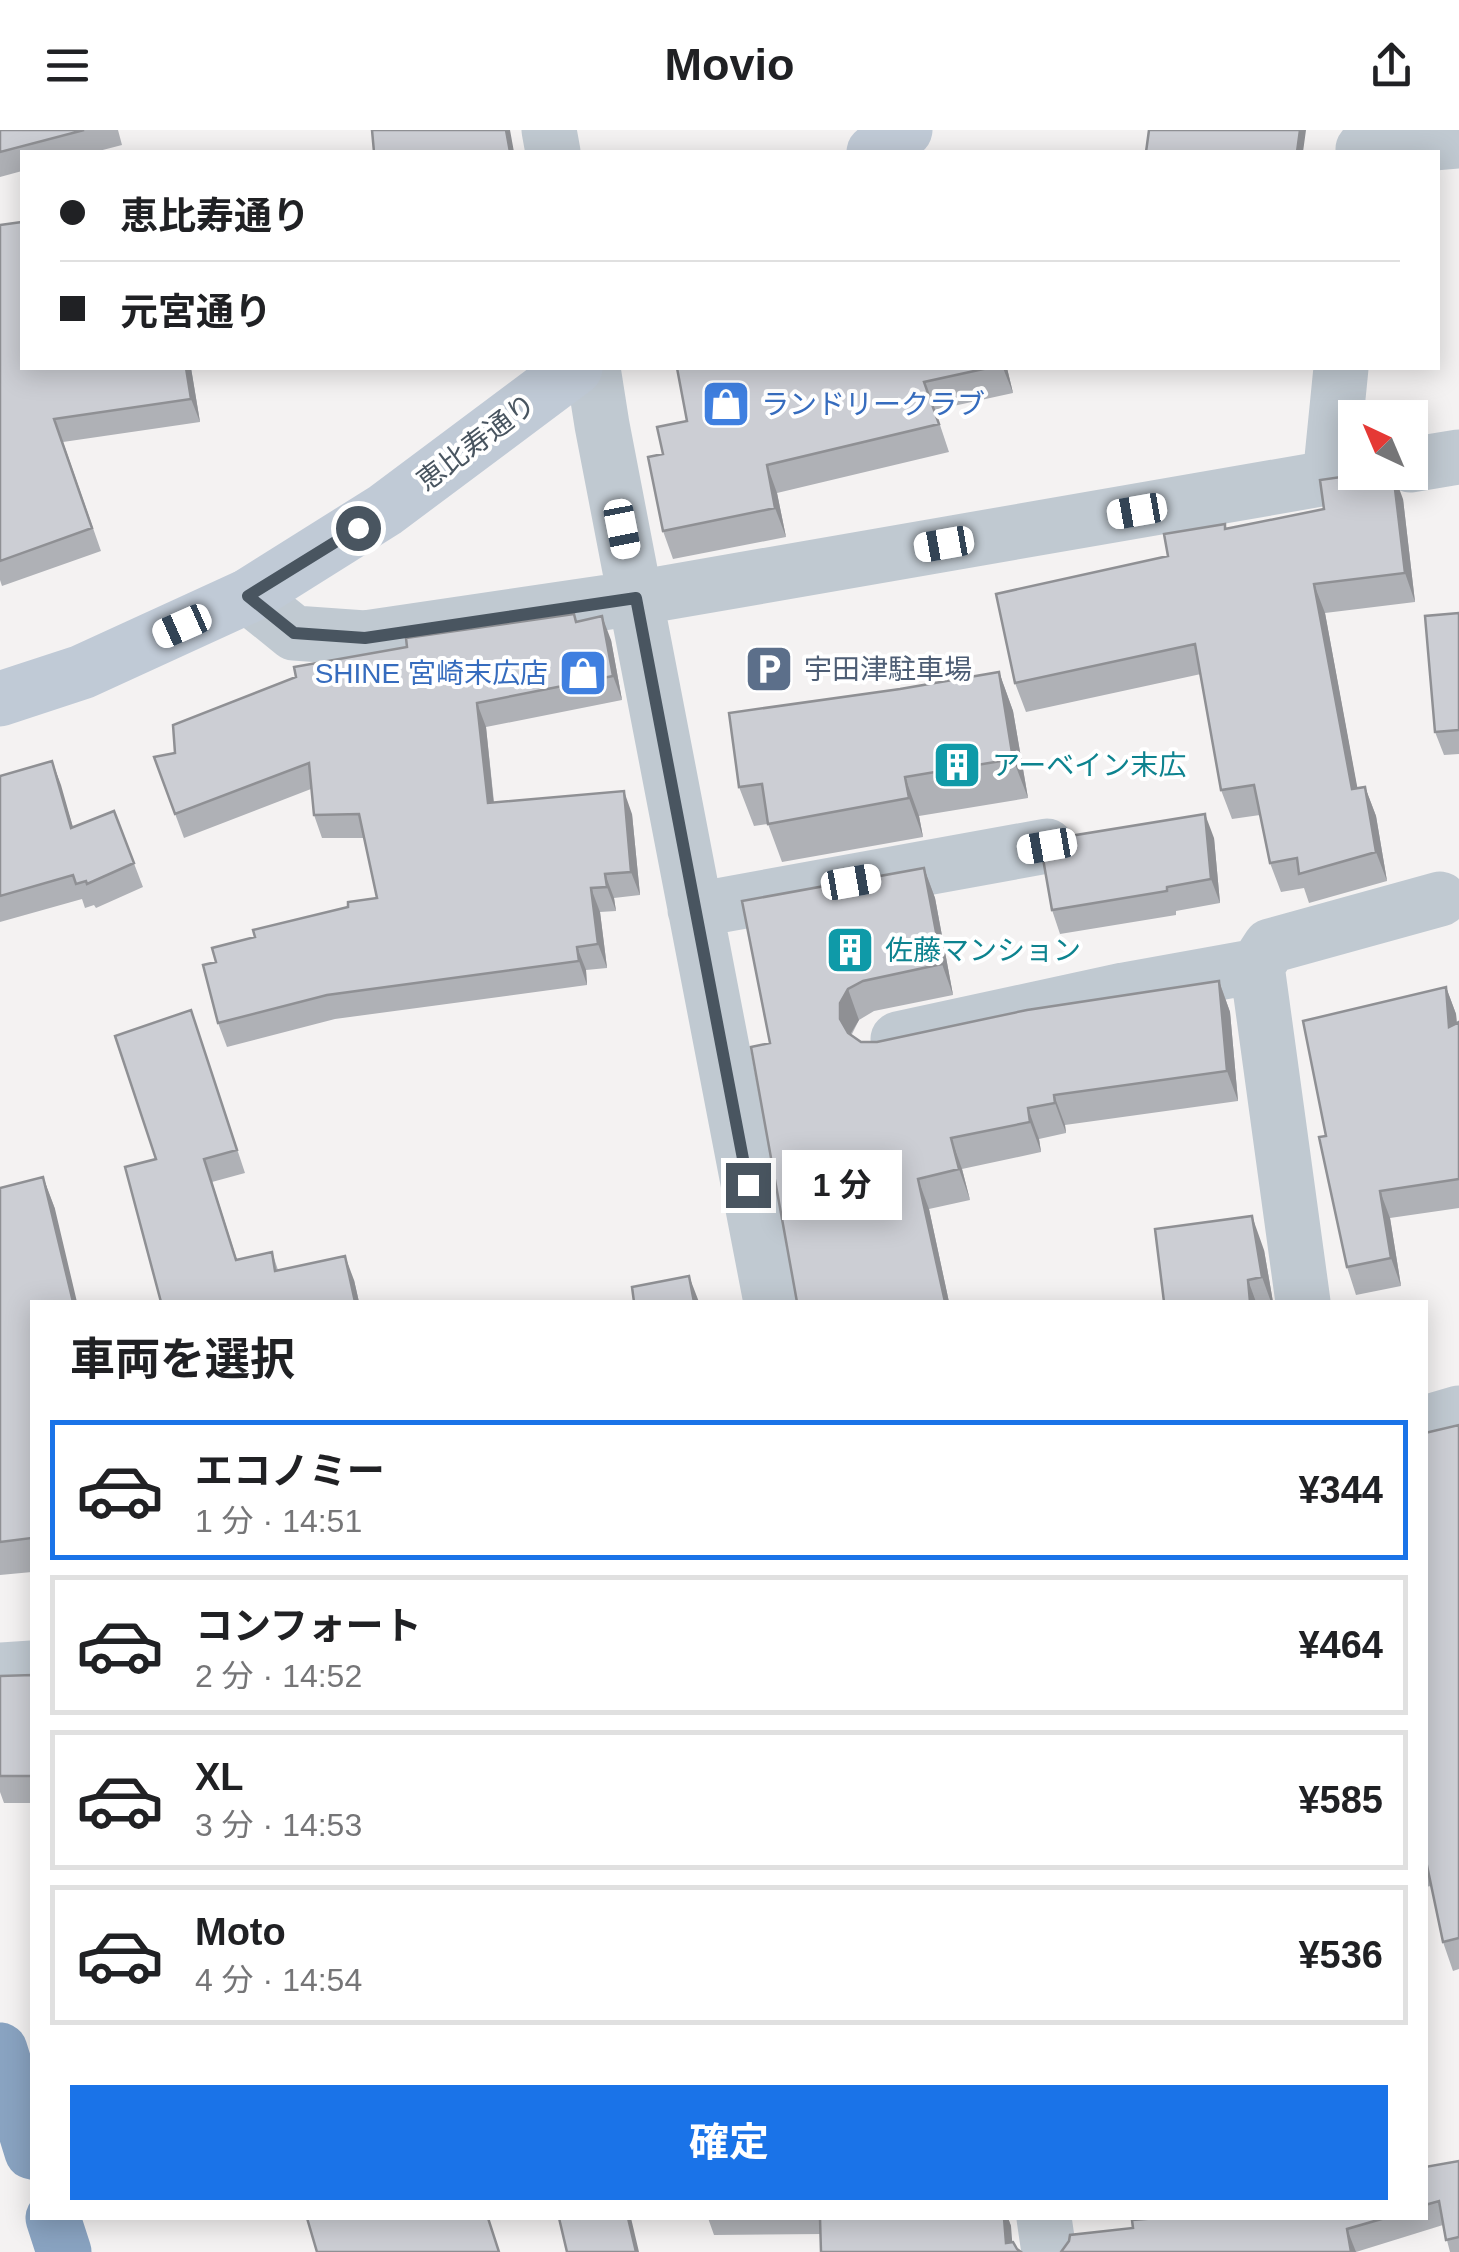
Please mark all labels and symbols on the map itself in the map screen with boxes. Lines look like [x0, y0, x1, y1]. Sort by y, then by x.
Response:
shop icon: ランドリークラブ [700, 378, 752, 430]
street label: 恵比寿通り [411, 388, 542, 497]
place label: ランドリークラブ [761, 389, 985, 420]
north arrow [1338, 400, 1428, 490]
car [1105, 491, 1169, 531]
car [602, 497, 642, 561]
route start [336, 506, 381, 551]
car [912, 524, 976, 564]
car [148, 600, 216, 652]
parking icon: 宇田津駐車場 [743, 643, 795, 695]
shop icon: SHINE 宮崎末広店 [557, 647, 609, 699]
place label: 宇田津駐車場 [804, 654, 972, 685]
place label: SHINE 宮崎末広店 [315, 658, 548, 689]
building icon: アーベイン末広 [931, 739, 983, 791]
place label: アーベイン末広 [992, 750, 1186, 781]
car [1015, 826, 1079, 866]
car [819, 862, 883, 902]
building icon: 佐藤マンション [824, 924, 876, 976]
place label: 佐藤マンション [885, 935, 1081, 966]
callout: 1 分 [783, 1150, 903, 1220]
route end [726, 1163, 771, 1208]

